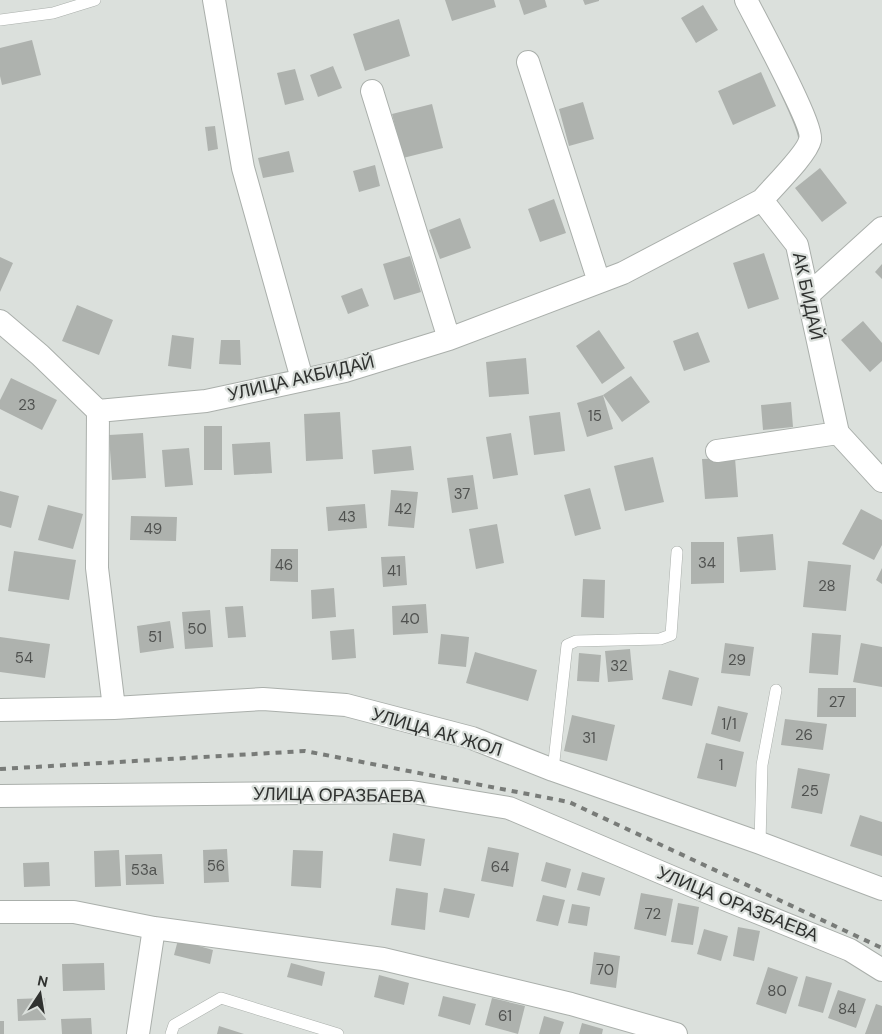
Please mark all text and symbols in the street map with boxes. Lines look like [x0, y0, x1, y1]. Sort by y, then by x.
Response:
street label: АК БИДАЙ [787, 250, 829, 342]
street label: УЛИЦА АКБИДАЙ [225, 349, 377, 407]
house number: 23 [18, 395, 36, 415]
house number: 15 [588, 406, 602, 426]
house number: 37 [454, 484, 470, 504]
house number: 42 [394, 499, 412, 519]
house number: 43 [338, 507, 356, 527]
house number: 49 [144, 519, 162, 539]
house number: 34 [698, 553, 716, 573]
house number: 46 [275, 555, 293, 575]
house number: 41 [387, 561, 401, 581]
house number: 28 [818, 576, 836, 596]
house number: 40 [400, 609, 420, 629]
house number: 50 [187, 619, 207, 639]
house number: 51 [148, 627, 162, 647]
house number: 54 [15, 648, 33, 668]
house number: 29 [728, 650, 746, 670]
house number: 32 [610, 656, 628, 676]
house number: 27 [829, 692, 845, 712]
street label: УЛИЦА АК ЖОЛ [369, 702, 505, 762]
house number: 1/1 [721, 714, 737, 734]
house number: 26 [795, 725, 813, 745]
house number: 31 [582, 728, 596, 748]
house number: 1 [719, 755, 723, 775]
house number: 25 [801, 781, 819, 801]
street label: УЛИЦА ОРАЗБАЕВА [253, 782, 425, 808]
house number: 56 [207, 856, 225, 876]
house number: 64 [491, 857, 509, 877]
house number: 53а [131, 860, 158, 880]
street label: УЛИЦА ОРАЗБАЕВА [654, 861, 822, 947]
house number: 72 [645, 904, 661, 924]
house number: 70 [596, 960, 614, 980]
north arrow [15, 969, 65, 1019]
text: N [36, 971, 50, 991]
house number: 80 [767, 981, 787, 1001]
house number: 84 [838, 999, 856, 1019]
house number: 61 [498, 1006, 512, 1026]

